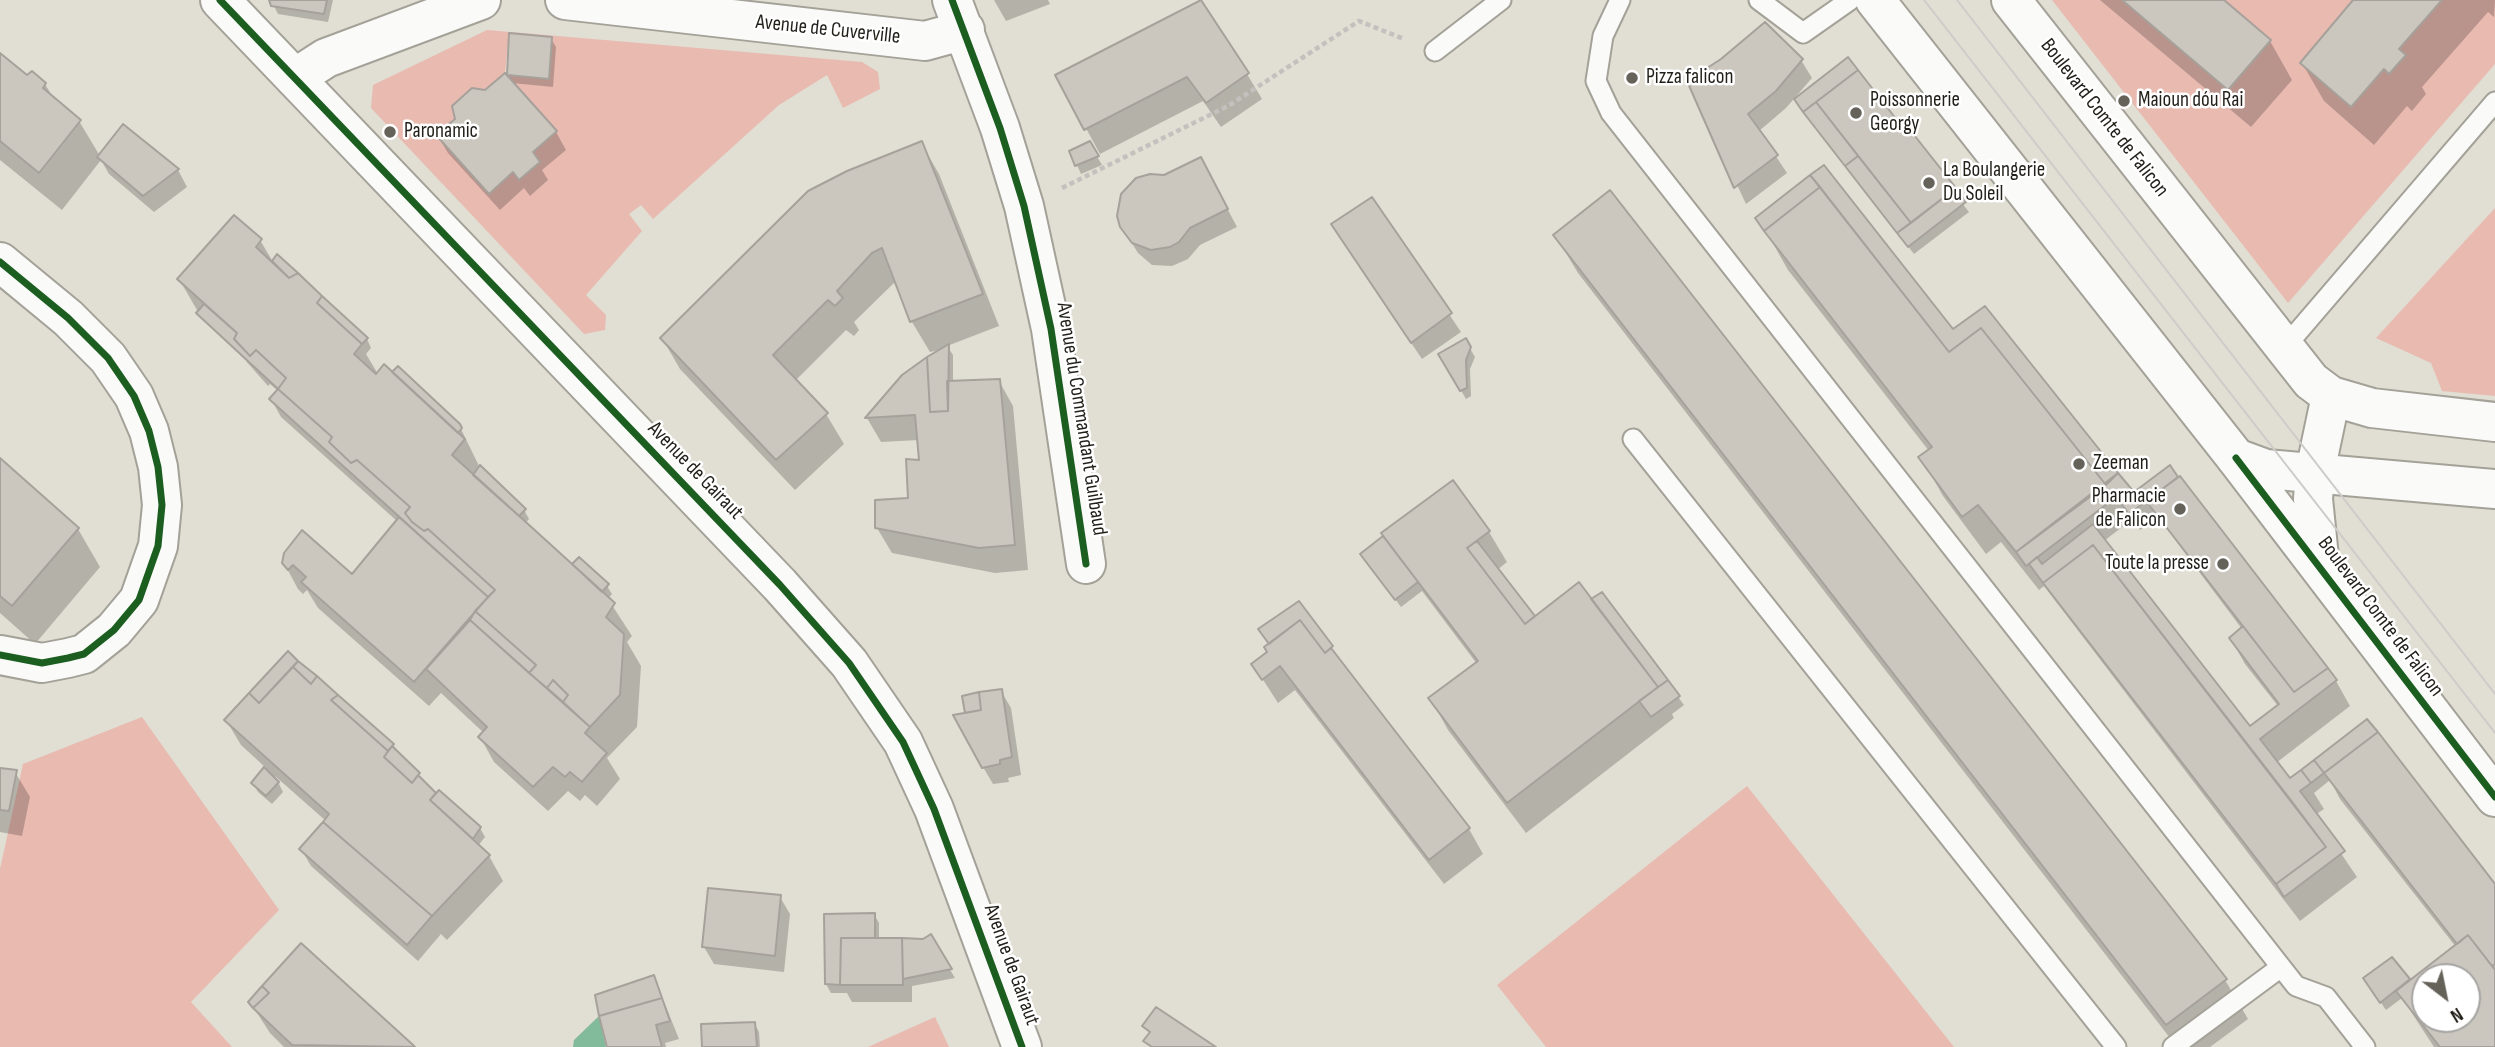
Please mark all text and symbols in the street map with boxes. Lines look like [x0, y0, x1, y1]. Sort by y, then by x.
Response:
street label: Avenue de Cuverville [755, 10, 901, 50]
street label: Boulevard Comte de Falicon [2034, 34, 2174, 202]
place label: Pizza falicon [1646, 65, 1733, 91]
marker: Pizza falicon [1624, 70, 1640, 86]
place label: Poissonnerie Georgy [1870, 88, 1960, 138]
place label: Maioun dóu Rai [2138, 88, 2243, 114]
marker: Maioun dóu Rai [2116, 93, 2132, 109]
marker: Poissonnerie Georgy [1848, 105, 1864, 121]
place label: Paronamic [404, 119, 478, 145]
marker: Paronamic [382, 124, 398, 140]
place label: La Boulangerie Du Soleil [1943, 158, 2045, 208]
marker: La Boulangerie Du Soleil [1921, 175, 1937, 191]
street label: Avenue du Commandant Guilbaud [1050, 301, 1112, 537]
street label: Avenue de Gairaut [642, 417, 748, 525]
place label: Zeeman [2093, 451, 2149, 477]
marker: Zeeman [2071, 456, 2087, 472]
place label: Pharmacie de Falicon [2092, 484, 2166, 534]
marker: Pharmacie de Falicon [2172, 501, 2188, 517]
street label: Boulevard Comte de Falicon [2312, 532, 2448, 702]
place label: Toute la presse [2105, 551, 2209, 577]
marker: Toute la presse [2215, 556, 2231, 572]
street label: Avenue de Gairaut [978, 901, 1044, 1029]
north arrow [2411, 963, 2481, 1033]
text: N [2446, 1002, 2467, 1027]

